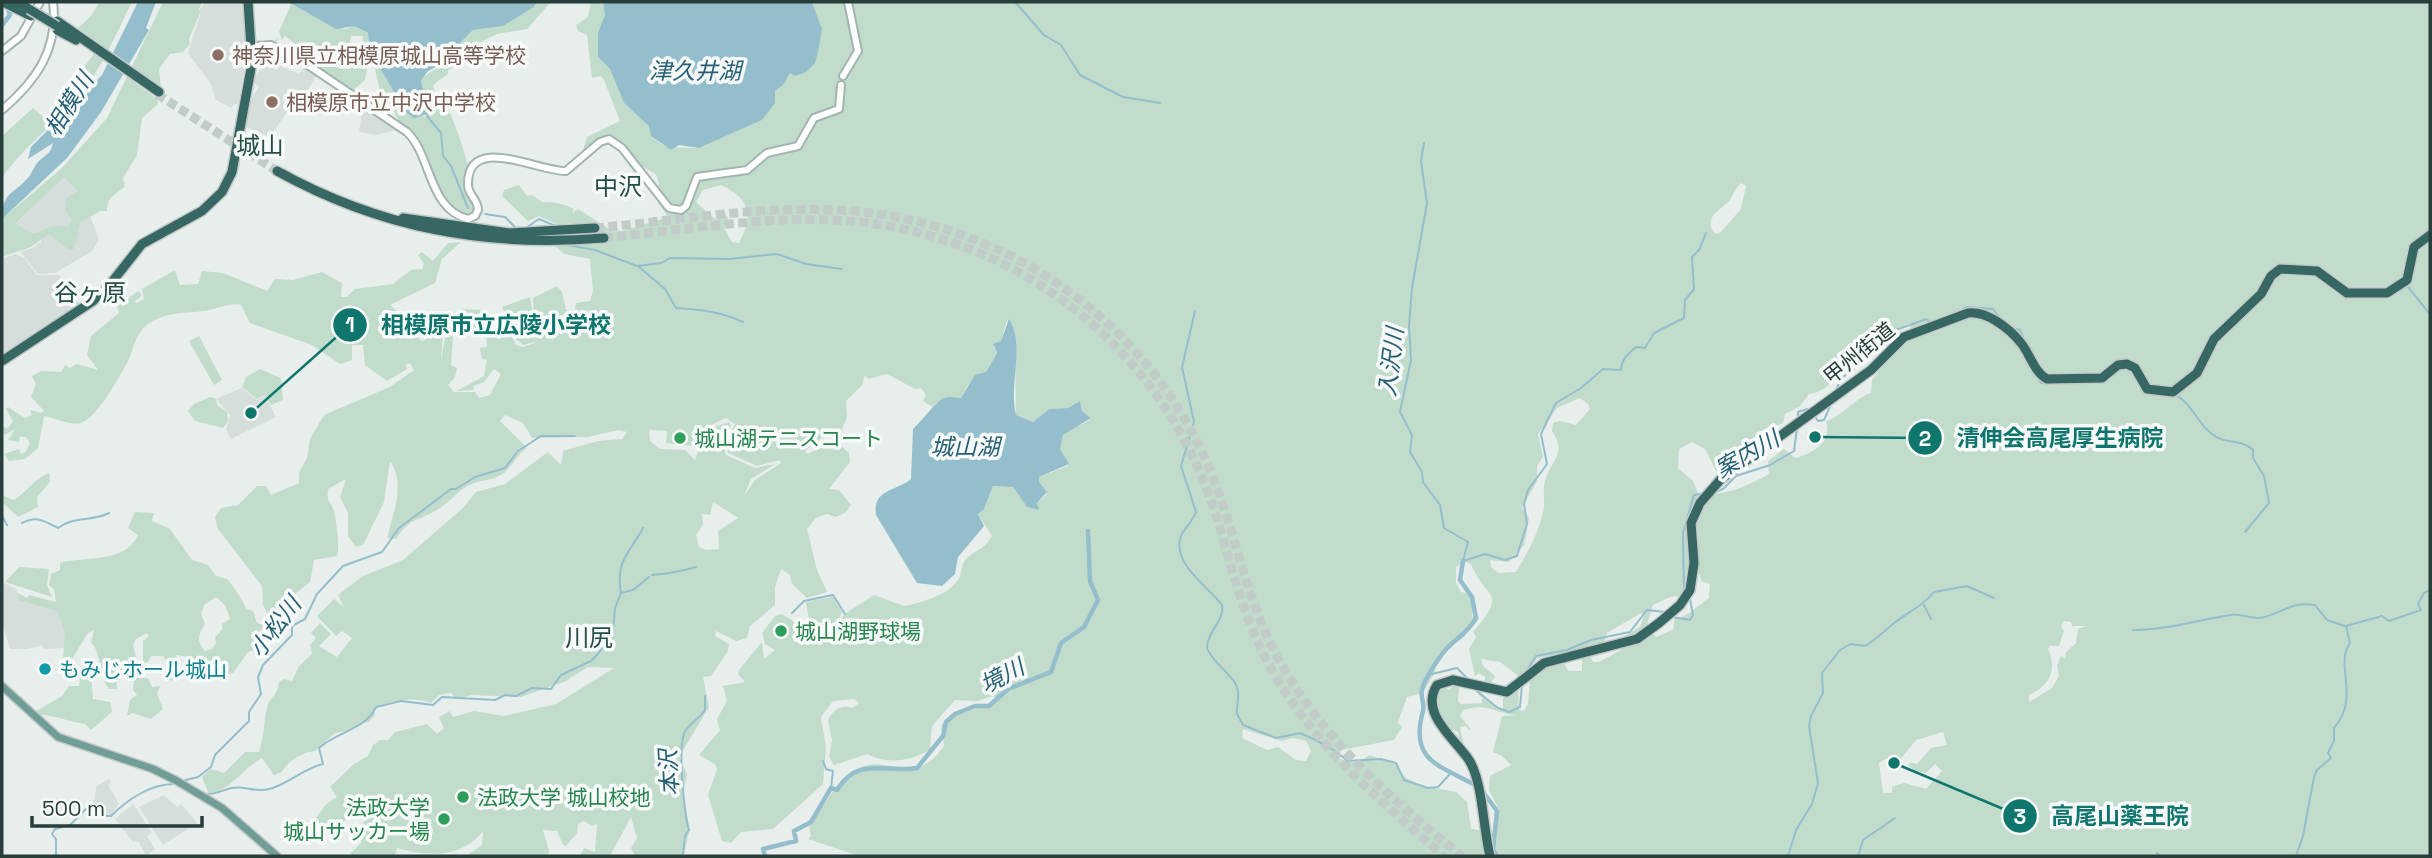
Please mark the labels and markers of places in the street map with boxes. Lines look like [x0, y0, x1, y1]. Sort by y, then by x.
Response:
place label: 神奈川県立相模原城山高等学校 [232, 42, 526, 69]
marker: 神奈川県立相模原城山高等学校 [210, 47, 226, 63]
place label: 相模原市立中沢中学校 [286, 89, 496, 116]
marker: 相模原市立中沢中学校 [264, 94, 280, 110]
callout: 相模原市立広陵小学校 [332, 303, 625, 347]
callout: 清伸会高尾厚生病院 [1908, 416, 2178, 460]
place label: 城山湖テニスコート [694, 425, 883, 452]
marker: 城山湖テニスコート [672, 430, 688, 446]
place label: 城山湖野球場 [795, 618, 921, 645]
marker: 城山湖野球場 [773, 623, 789, 639]
place label: もみじホール城山 [59, 656, 227, 683]
marker: もみじホール城山 [37, 661, 53, 677]
place label: 法政大学 城山校地 [477, 784, 650, 811]
marker: 法政大学 城山校地 [455, 789, 471, 805]
place label: 法政大学 城山サッカー場 [283, 794, 430, 845]
callout: 高尾山薬王院 [2002, 794, 2203, 838]
marker: 法政大学 城山サッカー場 [436, 811, 452, 827]

